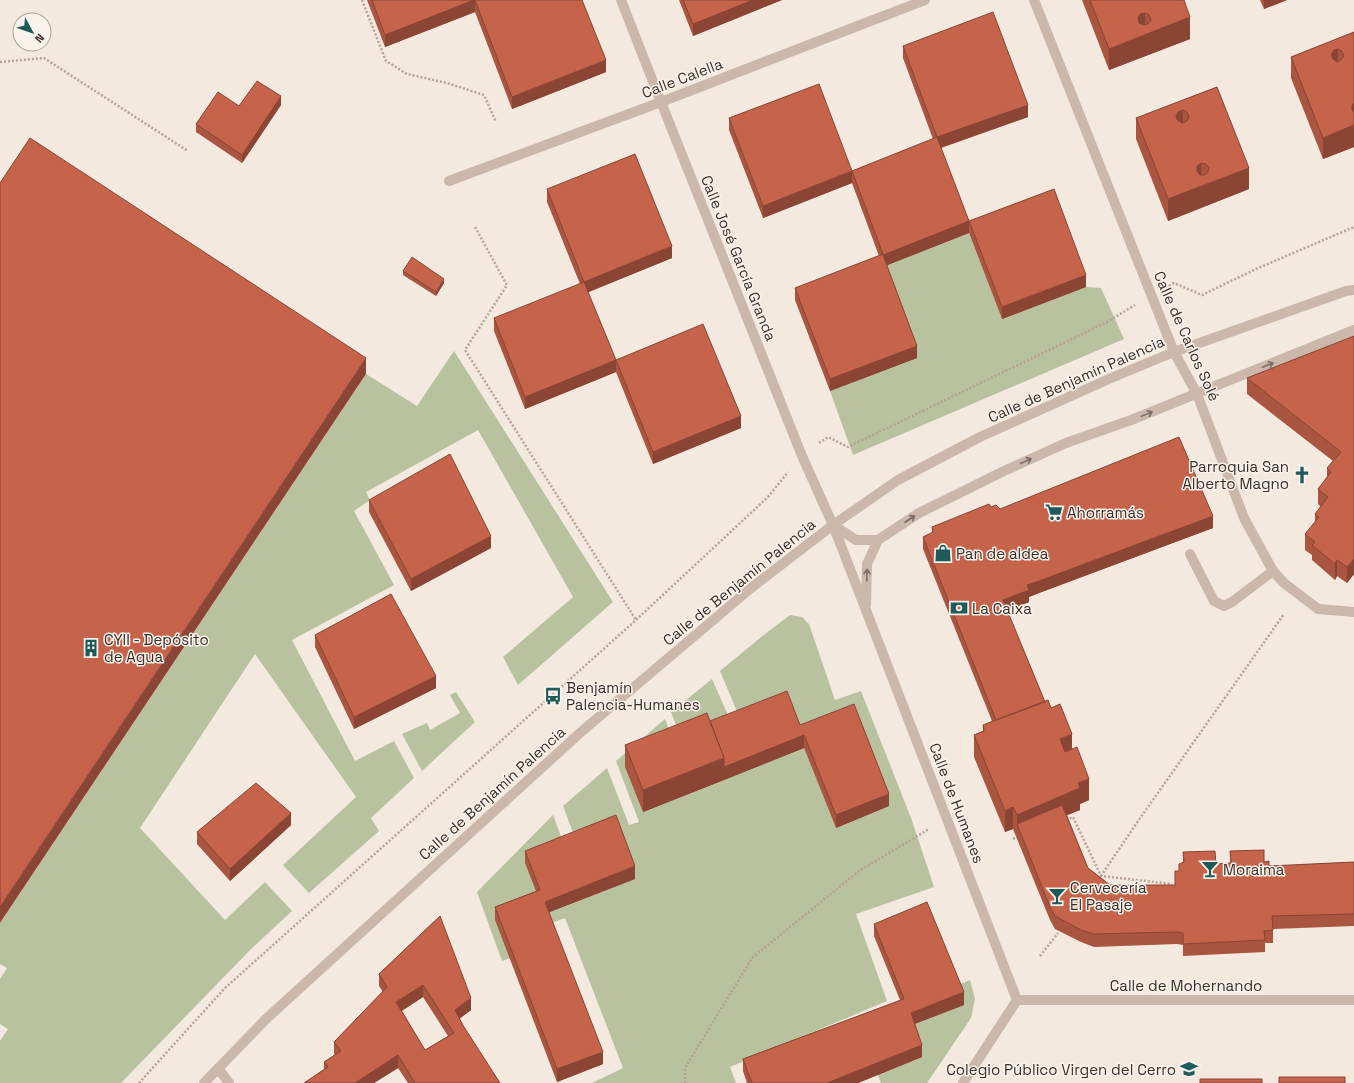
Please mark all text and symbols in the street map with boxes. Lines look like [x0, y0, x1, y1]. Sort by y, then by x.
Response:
north arrow [12, 12, 52, 52]
text: N [32, 31, 47, 46]
street label: Calle Calella [639, 54, 725, 102]
street label: Calle José García Granda [697, 172, 781, 344]
street label: Calle de Carlos Solé [1150, 268, 1224, 404]
street label: Calle de Benjamín Palencia [985, 331, 1168, 427]
one-way arrow [1262, 361, 1274, 369]
one-way arrow [1141, 409, 1153, 417]
one-way arrow [1020, 457, 1032, 464]
place label: Parroquia San Alberto Magno [1182, 457, 1289, 493]
church icon: Parroquia San Alberto Magno [1292, 465, 1312, 485]
supermarket icon: Ahorramás [1044, 502, 1064, 522]
place label: Ahorramás [1067, 503, 1144, 522]
street label: Calle de Benjamín Palencia [659, 514, 820, 650]
one-way arrow [904, 515, 915, 523]
shop icon: Pan de aldea [933, 543, 953, 563]
place label: Pan de aldea [956, 544, 1049, 563]
one-way arrow [863, 569, 871, 582]
bank icon: La Caixa [949, 598, 969, 618]
place label: La Caixa [972, 599, 1032, 618]
place label: CYII - Depósito de Agua [104, 630, 209, 666]
building icon: CYII - Depósito de Agua [81, 638, 101, 658]
place label: Benjamín Palencia-Humanes [566, 678, 700, 714]
bus stop icon: Benjamín Palencia-Humanes [543, 686, 563, 706]
street label: Calle de Benjamín Palencia [415, 722, 570, 864]
street label: Calle de Humanes [925, 740, 989, 866]
bar icon: Moraima [1200, 859, 1220, 879]
place label: Moraima [1223, 860, 1285, 879]
place label: Cervecería El Pasaje [1070, 878, 1147, 914]
bar icon: Cervecería El Pasaje [1047, 886, 1067, 906]
street label: Calle de Mohernando [1110, 976, 1262, 995]
school or university icon: Colegio Público Virgen del Cerro [1179, 1059, 1199, 1079]
place label: Colegio Público Virgen del Cerro [946, 1060, 1176, 1079]

